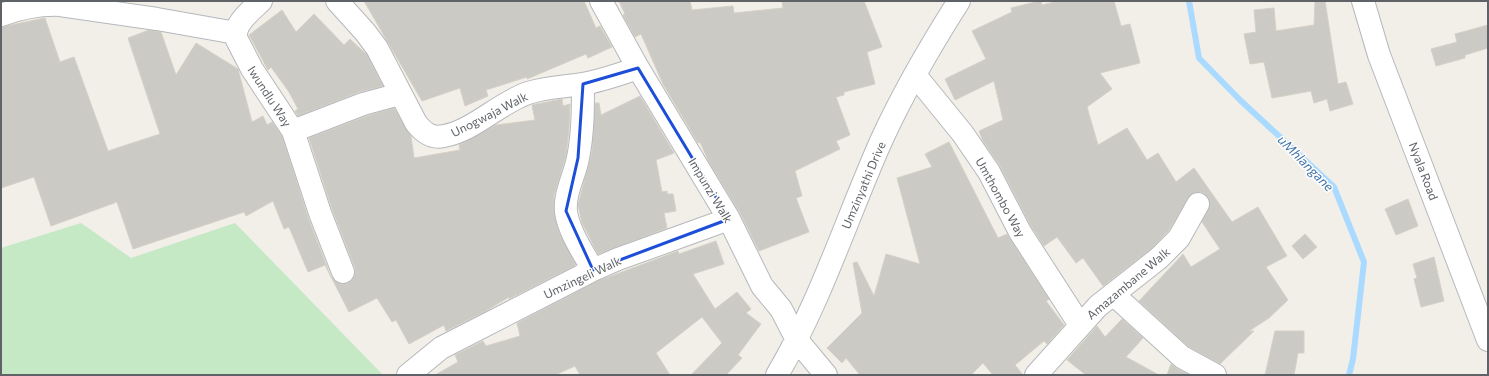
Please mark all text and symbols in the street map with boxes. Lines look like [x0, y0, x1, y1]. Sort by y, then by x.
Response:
street label: Iwundlu Way [245, 63, 295, 129]
street label: Unogwaja Walk [448, 88, 530, 139]
water label: uMhlangane [1275, 132, 1337, 194]
street label: Umzinyathi Drive [838, 139, 888, 231]
street label: Nyala Road [1407, 140, 1442, 202]
street label: Impunzi Walk [686, 155, 736, 225]
street label: Umthombo Way [973, 155, 1029, 239]
street label: Amazambane Walk [1084, 244, 1173, 322]
street label: Umzingeli Walk [541, 253, 623, 301]

